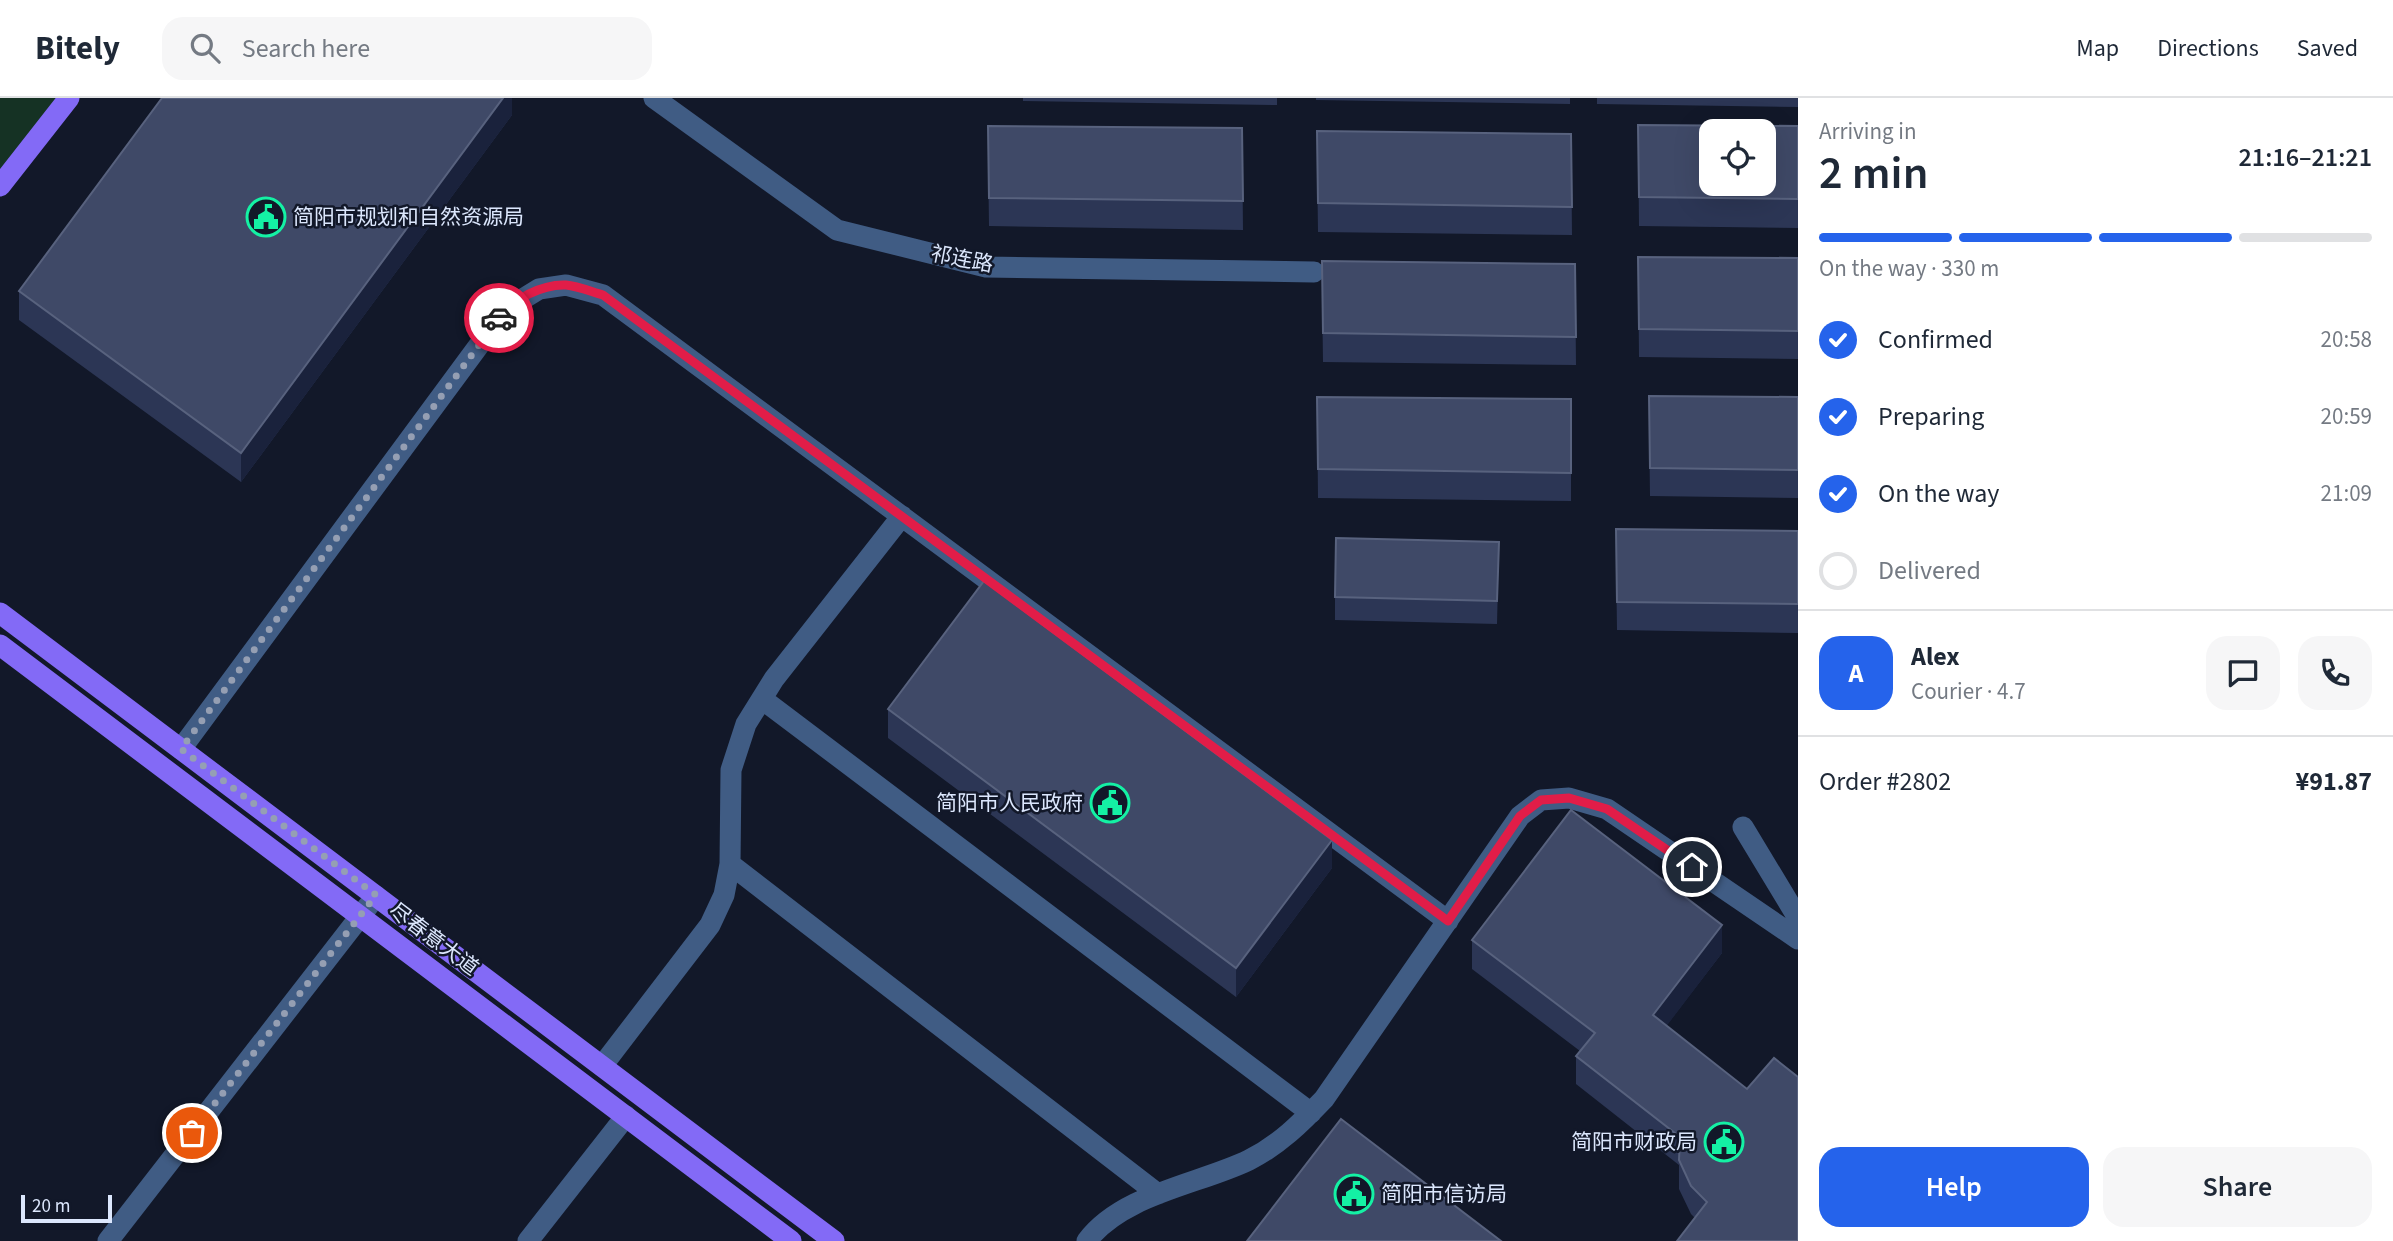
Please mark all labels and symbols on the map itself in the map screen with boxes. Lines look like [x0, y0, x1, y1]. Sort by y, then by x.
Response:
public building icon: 简阳市规划和自然资源局 [245, 196, 287, 238]
place label: 简阳市规划和自然资源局 [293, 202, 524, 232]
street label: 祁连路 [928, 238, 996, 280]
courier [464, 283, 534, 353]
public building icon: 简阳市人民政府 [1089, 782, 1131, 824]
place label: 简阳市人民政府 [936, 788, 1083, 818]
pin [1662, 837, 1722, 897]
street label: 尽春意大道 [383, 895, 485, 983]
pin [162, 1103, 222, 1163]
public building icon: 简阳市财政局 [1703, 1121, 1745, 1163]
place label: 简阳市财政局 [1571, 1127, 1697, 1157]
public building icon: 简阳市信访局 [1333, 1173, 1375, 1215]
place label: 简阳市信访局 [1381, 1179, 1507, 1209]
scale bar [21, 1192, 112, 1224]

